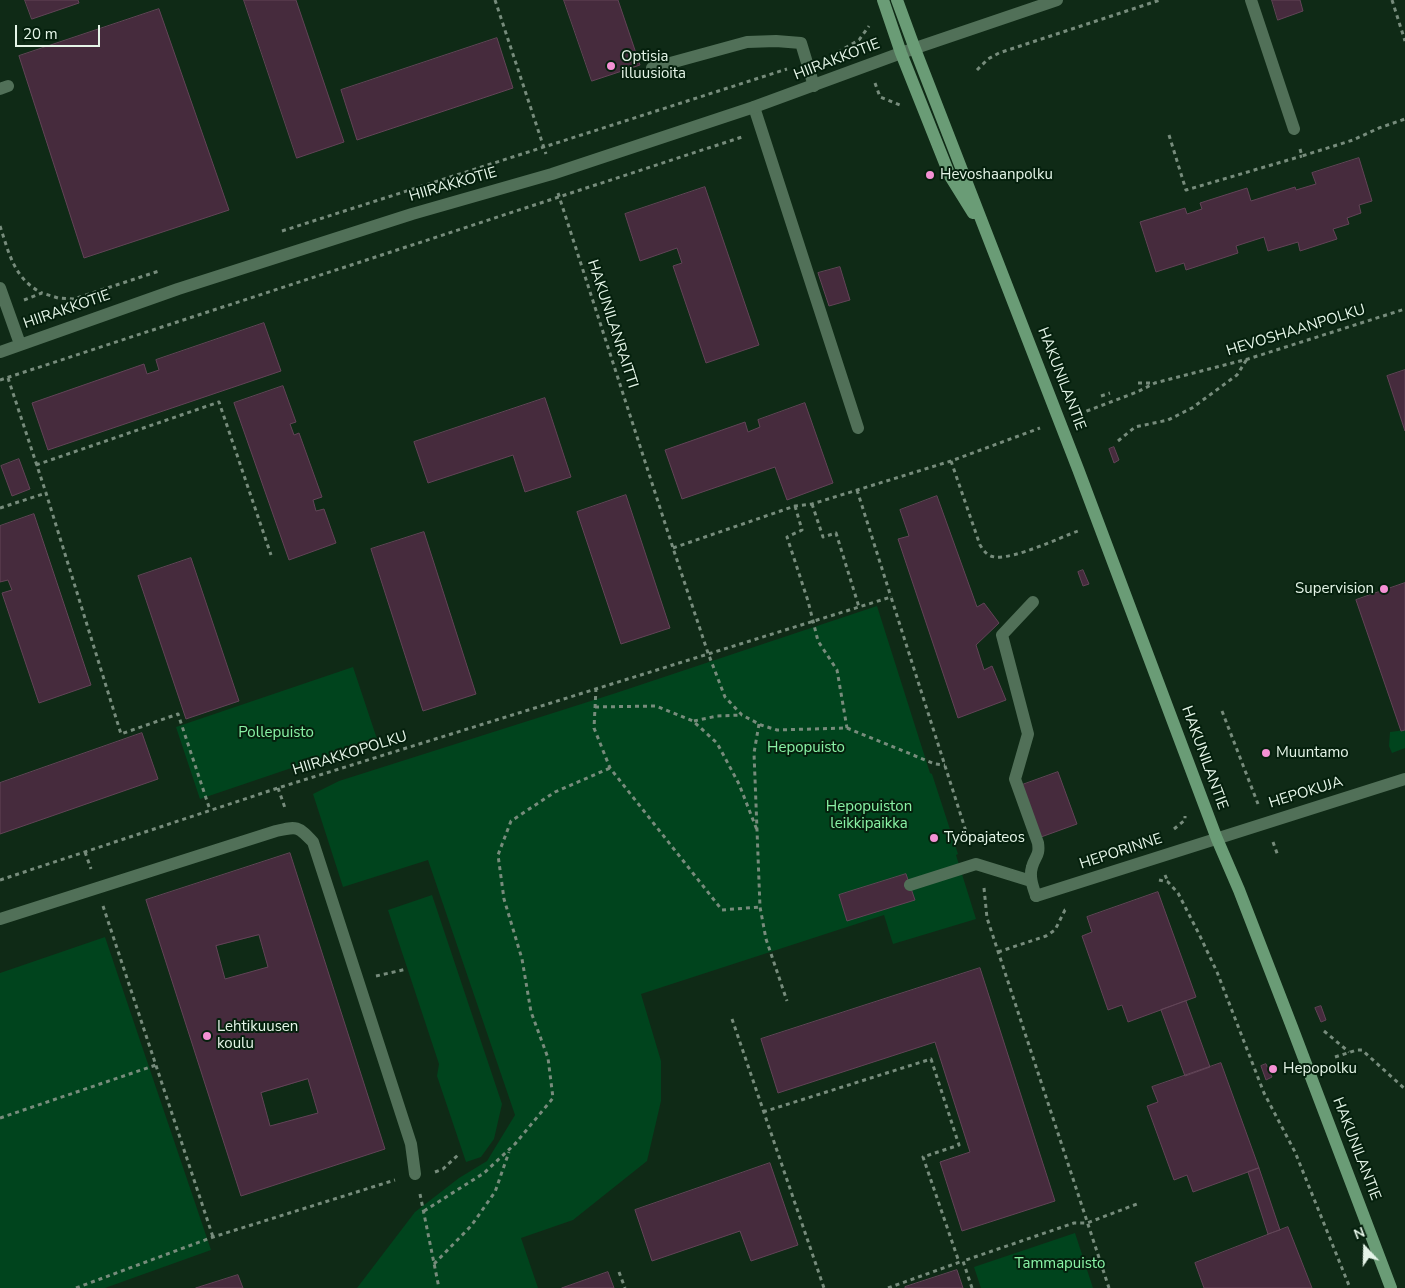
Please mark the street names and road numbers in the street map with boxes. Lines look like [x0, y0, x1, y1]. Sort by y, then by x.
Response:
street label: HIIRAKKOTIE [791, 35, 883, 85]
street label: HIIRAKKOTIE [407, 164, 499, 206]
street label: HAKUNILANRAITTI [583, 257, 641, 391]
street label: HIIRAKKOTIE [21, 287, 113, 333]
street label: HEVOSHAANPOLKU [1224, 301, 1368, 361]
street label: HAKUNILANTIE [1033, 325, 1089, 433]
street label: HAKUNILANTIE [1177, 704, 1231, 812]
street label: HIIRAKKOPOLKU [291, 728, 409, 780]
street label: HEPOKUJA [1267, 773, 1345, 813]
street label: HEPORINNE [1077, 830, 1165, 874]
street label: HAKUNILANTIE [1328, 1095, 1384, 1203]

